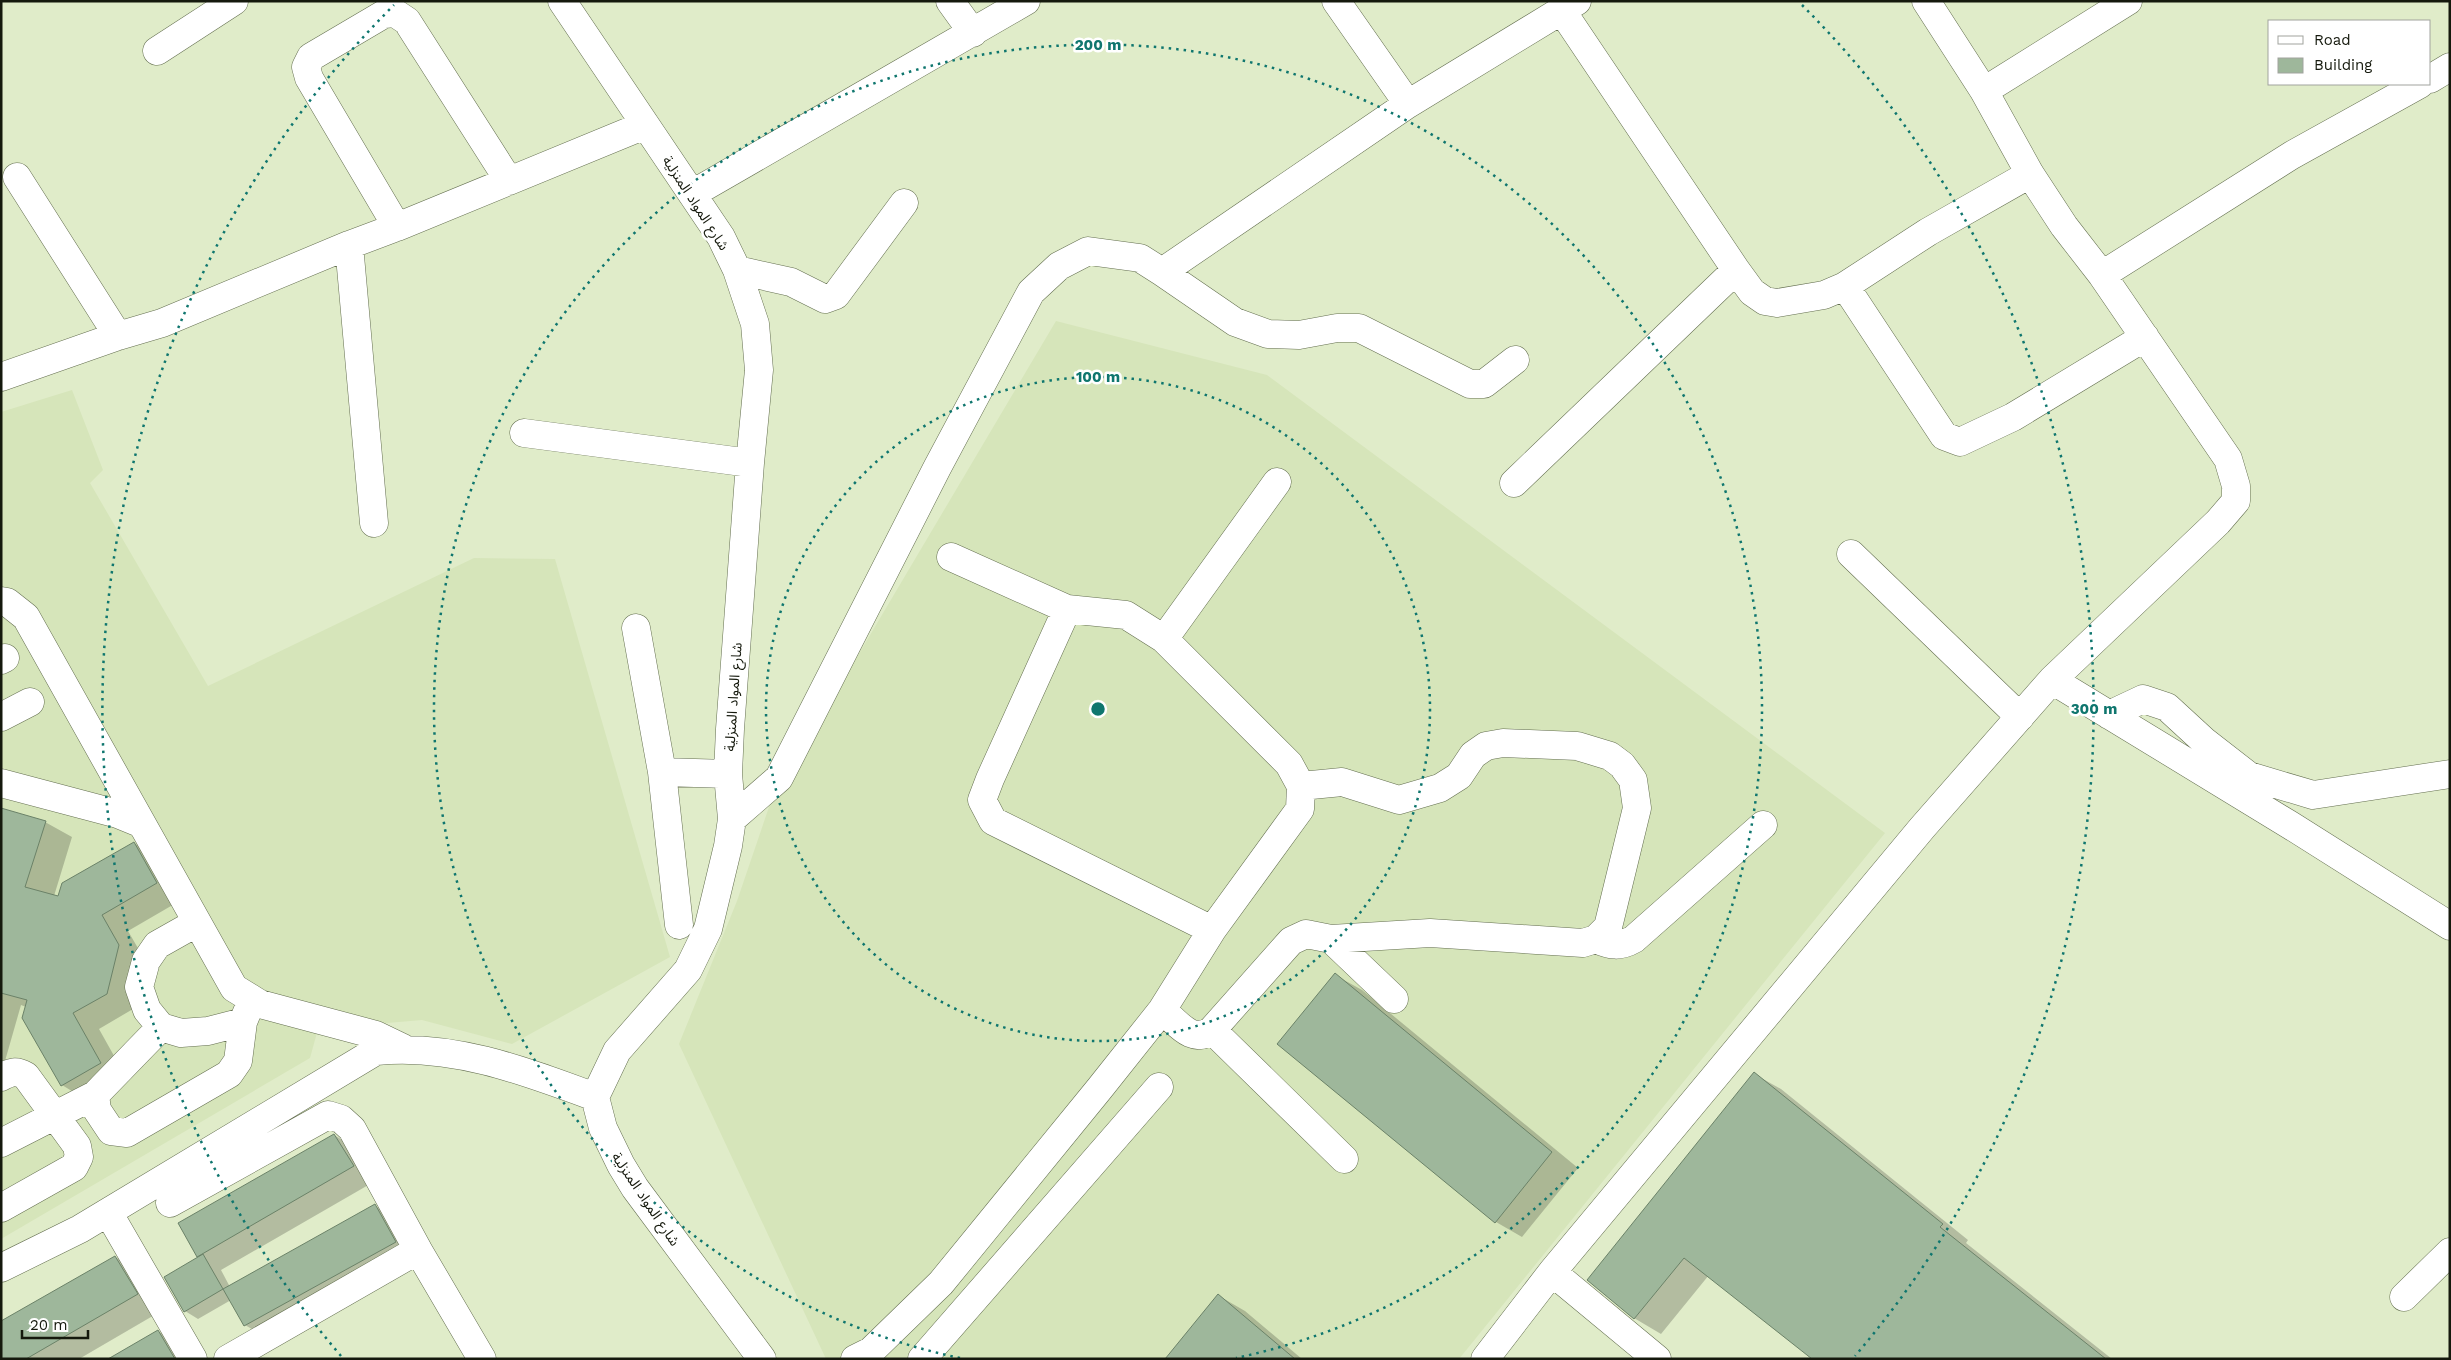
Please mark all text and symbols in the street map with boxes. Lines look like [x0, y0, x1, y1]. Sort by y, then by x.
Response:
legend [2268, 20, 2431, 85]
text: Road [2314, 31, 2351, 49]
text: 200 m [1075, 36, 1121, 54]
text: Building [2314, 56, 2372, 74]
street label: شارع المواد المنزلية [657, 153, 732, 255]
text: 100 m [1076, 368, 1120, 386]
street label: شارع المواد المنزلية [721, 642, 748, 752]
centre of rings [1089, 700, 1107, 718]
text: 300 m [2071, 700, 2117, 718]
street label: شارع المواد المنزلية [606, 1149, 683, 1250]
scale bar [22, 1308, 89, 1340]
text: 20 m [30, 1316, 68, 1334]

